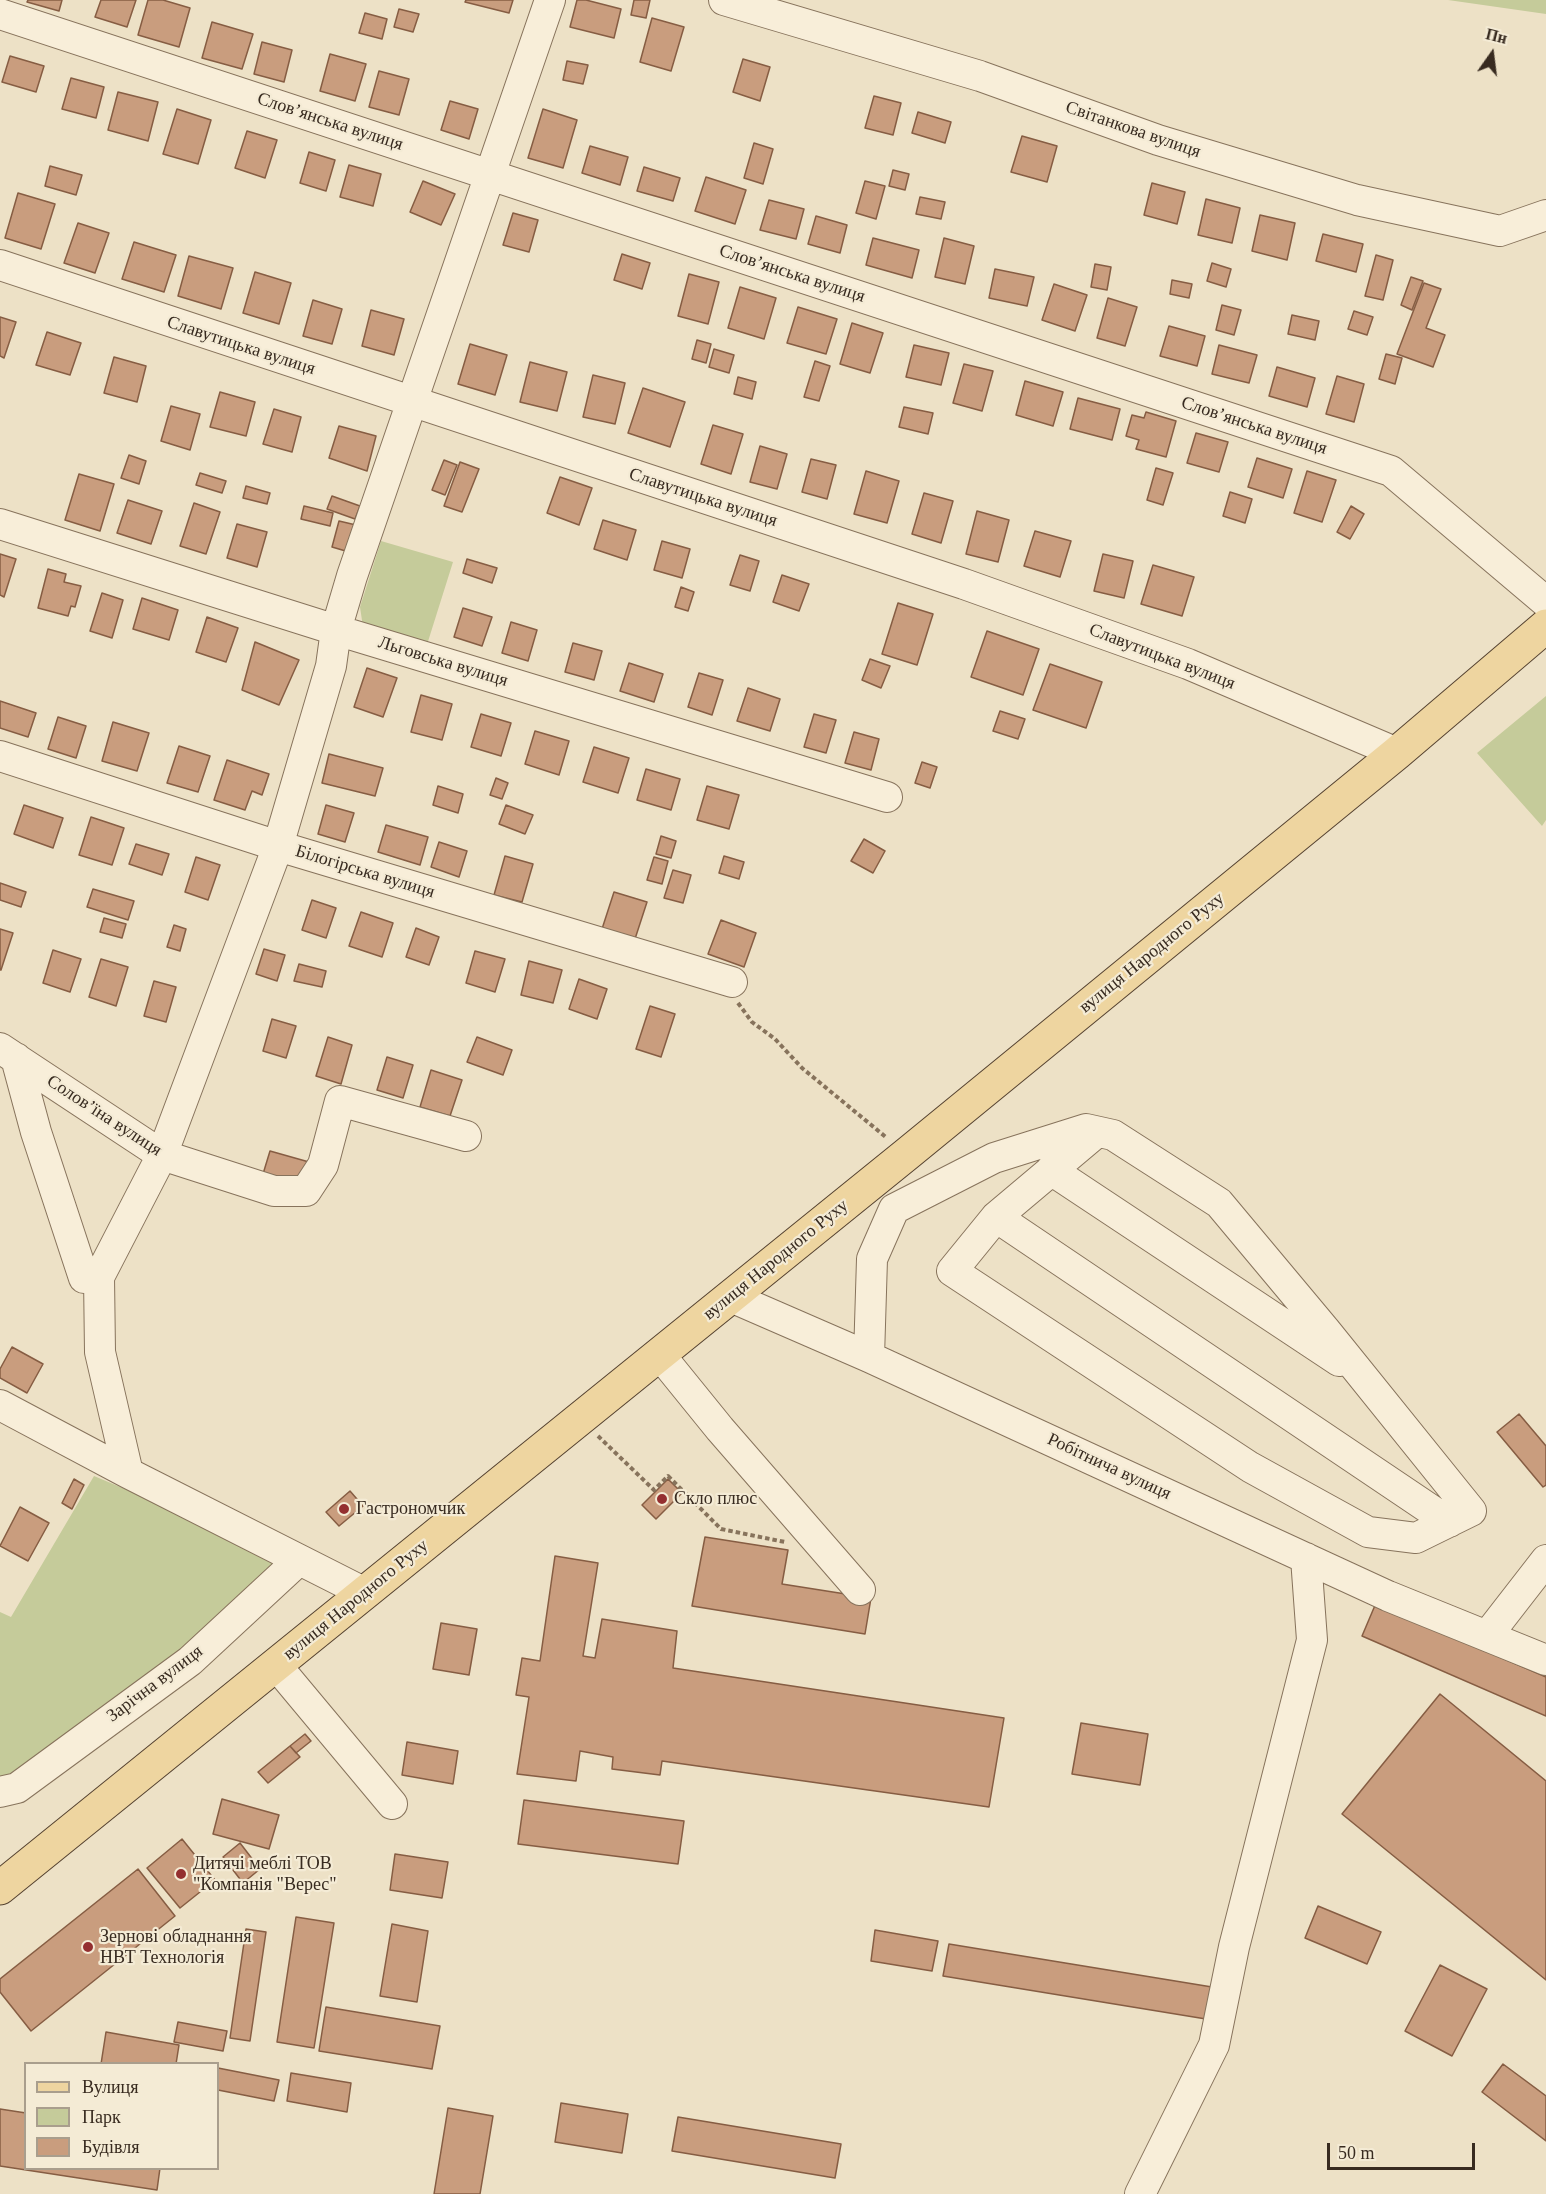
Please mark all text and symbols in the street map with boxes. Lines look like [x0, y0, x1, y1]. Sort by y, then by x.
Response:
north arrow [1462, 24, 1522, 84]
text: Пн [1484, 25, 1509, 47]
street label: Словʼянська вулиця [254, 88, 406, 156]
street label: Світанкова вулиця [1063, 97, 1203, 163]
street label: Словʼянська вулиця [716, 240, 868, 308]
street label: Славутицька вулиця [164, 312, 318, 380]
street label: Словʼянська вулиця [1178, 392, 1330, 460]
street label: Славутицька вулиця [626, 464, 780, 532]
street label: Славутицька вулиця [1086, 619, 1238, 695]
street label: Льговська вулиця [376, 632, 510, 692]
street label: Білогірська вулиця [293, 841, 437, 903]
street label: вулиця Народного Руху [1075, 888, 1229, 1018]
street label: Соловʼїна вулиця [42, 1071, 166, 1161]
street label: вулиця Народного Руху [699, 1195, 853, 1325]
street label: Робітнича вулиця [1044, 1429, 1174, 1505]
place label: Скло плюс [674, 1488, 757, 1510]
marker: Скло плюс [655, 1492, 669, 1506]
place label: Гастрономчик [356, 1498, 465, 1520]
marker: Гастрономчик [337, 1502, 351, 1516]
street label: вулиця Народного Руху [279, 1535, 433, 1665]
street label: Зарічна вулиця [103, 1641, 207, 1727]
place label: Дитячі меблі ТОВ "Компанія "Верес" [193, 1853, 337, 1896]
marker: Дитячі меблі ТОВ "Компанія "Верес" [174, 1867, 188, 1881]
place label: Зернові обладнання НВТ Технологія [100, 1926, 252, 1968]
marker: Зернові обладнання НВТ Технологія [81, 1940, 95, 1954]
legend [24, 2062, 219, 2170]
text: Вулиця [82, 2077, 139, 2097]
text: Парк [82, 2107, 121, 2127]
scale bar [1330, 2131, 1478, 2169]
text: Будівля [82, 2137, 139, 2157]
text: 50 m [1338, 2143, 1375, 2163]

